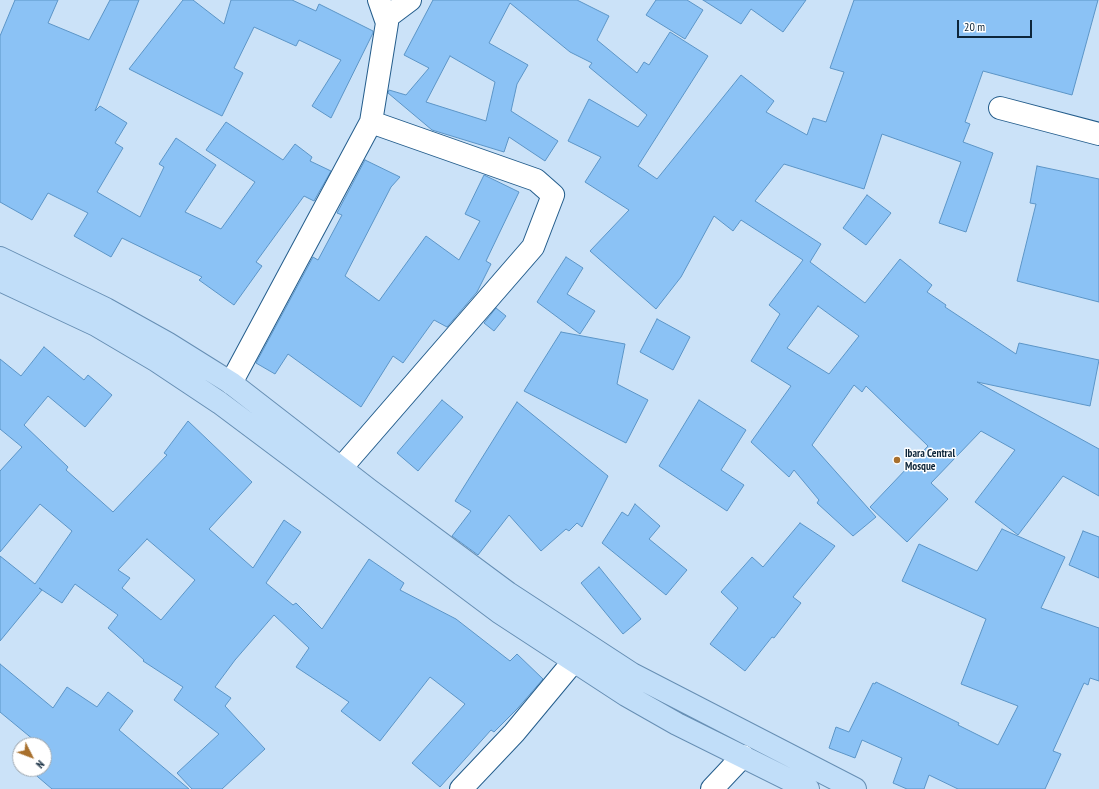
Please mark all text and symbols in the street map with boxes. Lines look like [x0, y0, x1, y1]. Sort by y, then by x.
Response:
scale bar [959, 12, 1034, 38]
text: 20 m [964, 19, 985, 34]
place label: Ibara Central Mosque [905, 447, 955, 473]
marker: Ibara Central Mosque [892, 455, 902, 465]
north arrow [12, 737, 52, 777]
text: N [33, 757, 47, 771]

